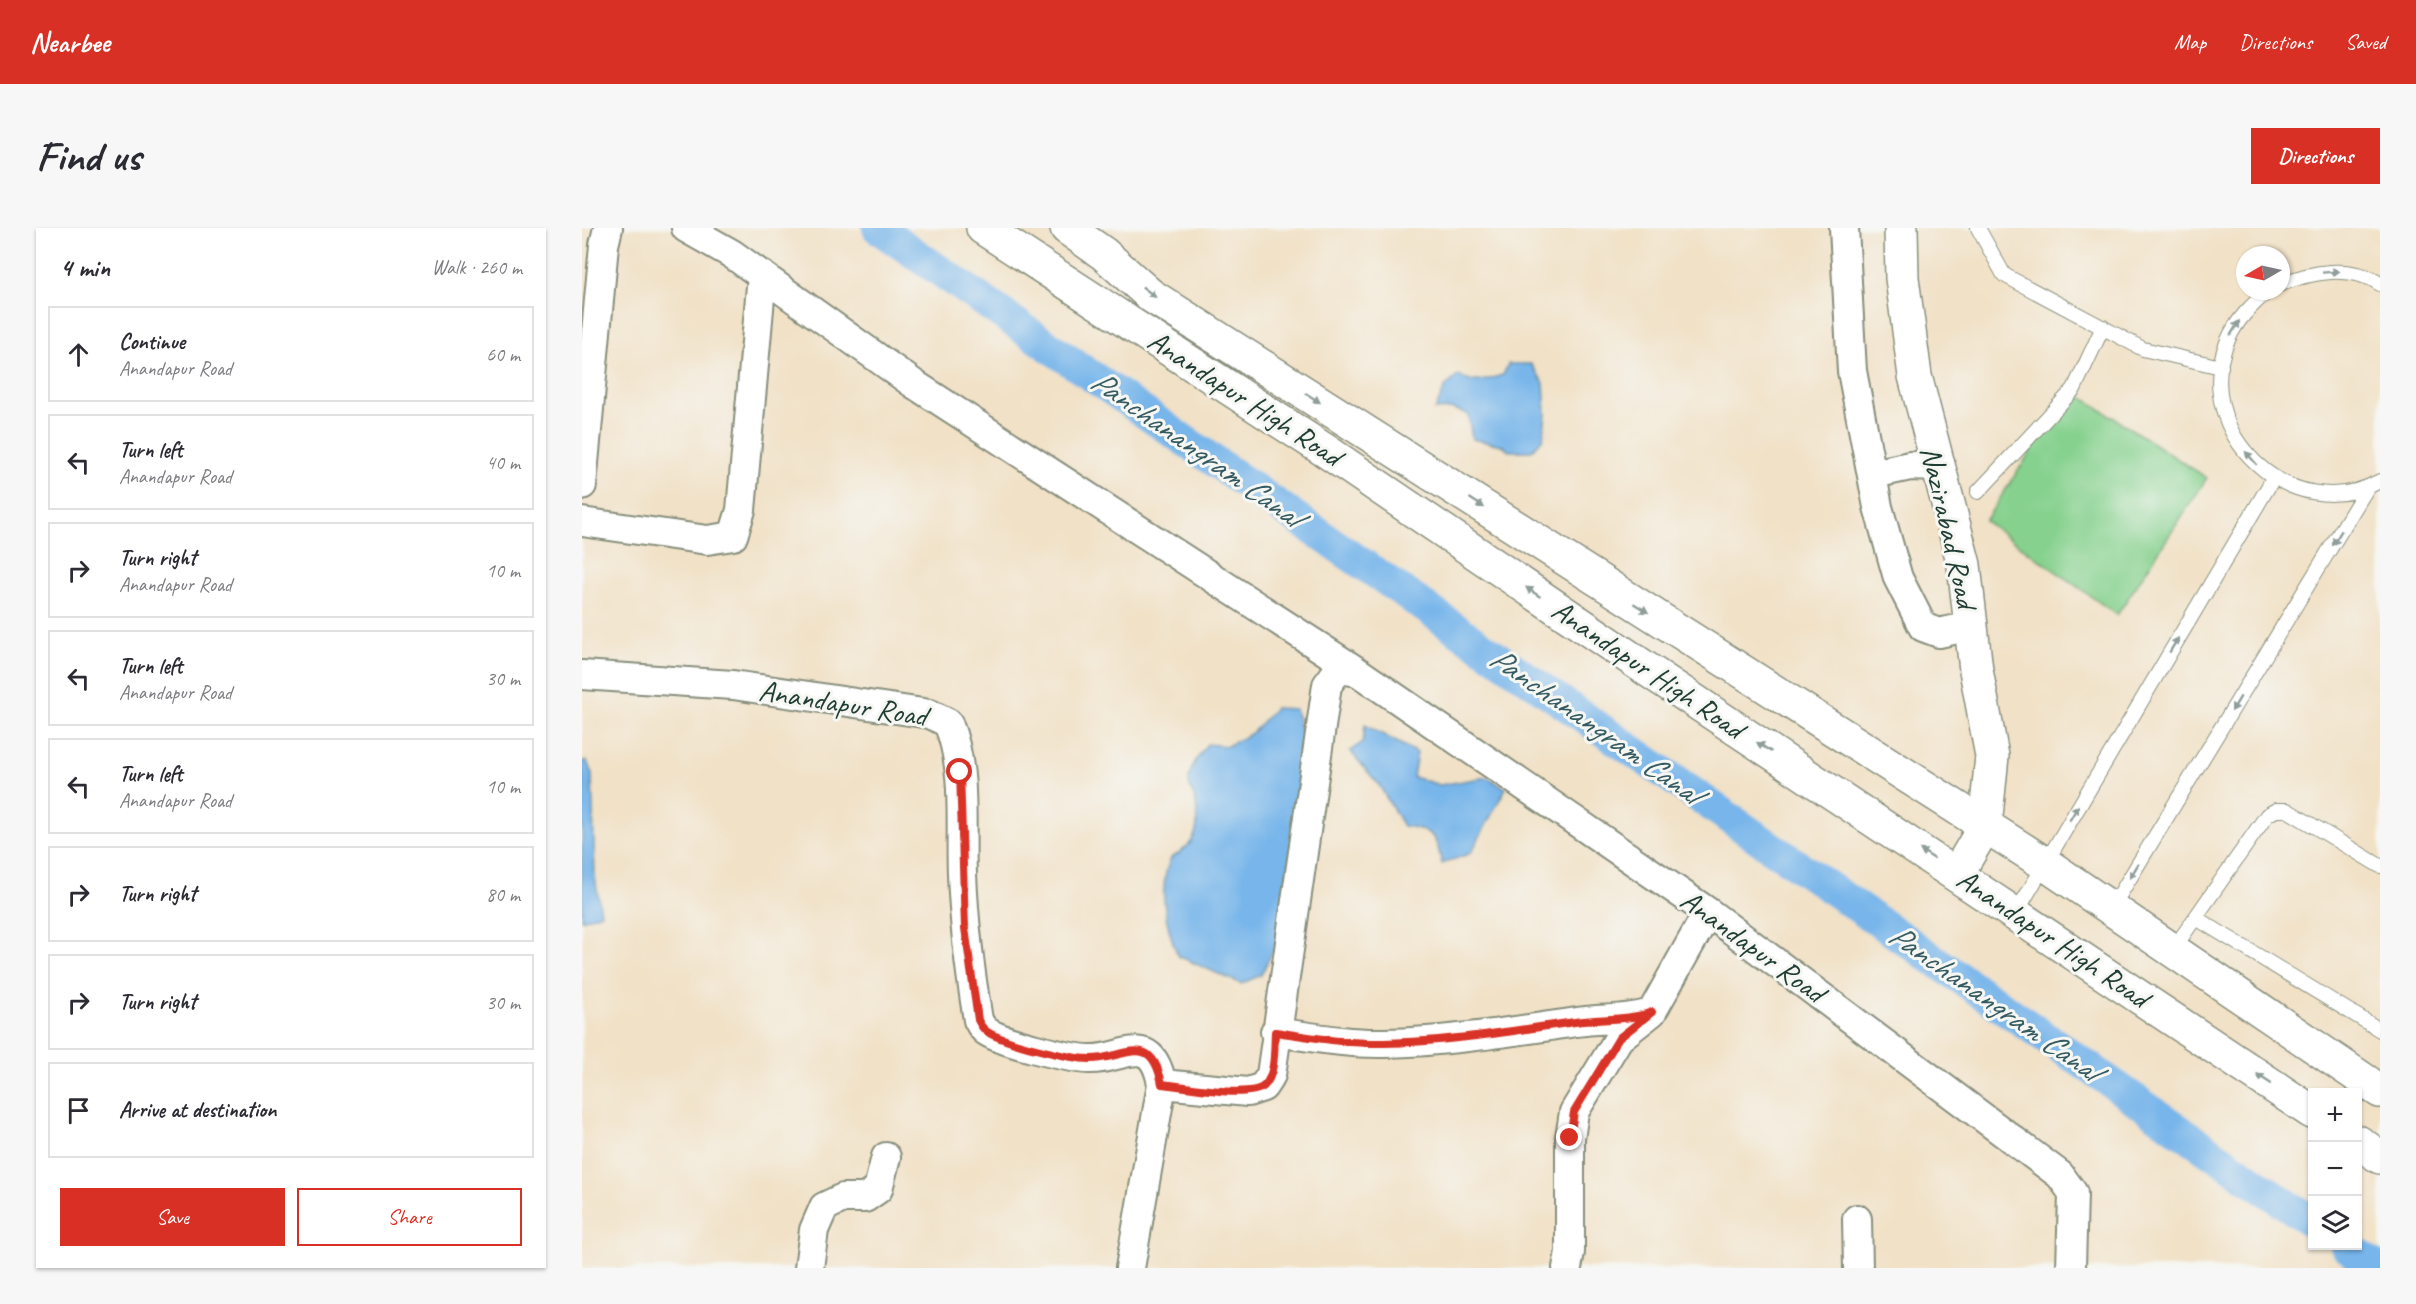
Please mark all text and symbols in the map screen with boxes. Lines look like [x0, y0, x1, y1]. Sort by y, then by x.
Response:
text: Nearbee [30, 25, 110, 60]
text: Map [2174, 29, 2206, 55]
text: Directions [2239, 29, 2312, 55]
text: Saved [2345, 29, 2386, 55]
button: Directions [2251, 128, 2380, 184]
text: Find us [36, 130, 141, 183]
north arrow [2236, 246, 2290, 300]
text: 4 min [60, 251, 110, 284]
text: Walk · 260 m [432, 255, 522, 280]
one-way arrow [2321, 267, 2340, 277]
one-way arrow [1141, 286, 1156, 298]
one-way arrow [2230, 320, 2241, 336]
street label: Anandapur High Road [1141, 321, 1353, 477]
text: Continue [119, 328, 185, 356]
icon: ahead [62, 338, 95, 371]
text: 60 m [486, 342, 520, 367]
text: Anandapur Road [119, 356, 232, 381]
water label: Panchanangram Canal [1083, 360, 1318, 542]
one-way arrow [1304, 392, 1320, 404]
text: Turn left [119, 436, 183, 464]
street label: Nazirabad Road [1912, 442, 1987, 616]
icon: left [62, 446, 95, 479]
text: 40 m [486, 450, 520, 475]
one-way arrow [2245, 451, 2258, 466]
text: Anandapur Road [119, 464, 232, 489]
one-way arrow [1469, 497, 1485, 508]
one-way arrow [2332, 530, 2343, 546]
text: Turn right [119, 544, 196, 572]
icon: right [62, 554, 95, 587]
text: 10 m [486, 558, 520, 583]
text: Anandapur Road [119, 572, 232, 597]
one-way arrow [1525, 586, 1541, 598]
street label: Anandapur High Road [1545, 591, 1755, 750]
one-way arrow [1633, 602, 1650, 613]
one-way arrow [2169, 636, 2179, 653]
water label: Panchanangram Canal [1482, 637, 1717, 819]
text: Turn left [119, 652, 183, 680]
icon: left [62, 662, 95, 695]
text: 30 m [486, 666, 520, 691]
street label: Anandapur Road [756, 671, 934, 736]
text: Anandapur Road [119, 680, 232, 705]
one-way arrow [2230, 696, 2241, 712]
one-way arrow [1757, 741, 1773, 753]
route start [946, 758, 972, 784]
text: Turn left [119, 760, 183, 788]
icon: left [62, 770, 95, 803]
text: 10 m [486, 774, 520, 799]
text: Anandapur Road [119, 788, 232, 813]
one-way arrow [2069, 804, 2079, 821]
one-way arrow [1919, 849, 1935, 860]
street label: Anandapur High Road [1950, 860, 2160, 1019]
one-way arrow [2128, 863, 2139, 879]
icon: right [62, 878, 95, 911]
text: Turn right [119, 880, 196, 908]
street label: Anandapur Road [1673, 881, 1836, 1014]
text: 80 m [486, 882, 520, 907]
water label: Panchanangram Canal [1881, 914, 2116, 1096]
icon: right [62, 986, 95, 1019]
text: Turn right [119, 988, 196, 1016]
text: 30 m [486, 990, 520, 1015]
one-way arrow [2256, 1074, 2272, 1085]
map controls [2308, 1088, 2362, 1250]
button: + [2308, 1088, 2362, 1142]
icon: arrive [62, 1094, 95, 1127]
text: Arrive at destination [119, 1096, 276, 1124]
route end [1556, 1124, 1582, 1150]
button: − [2308, 1142, 2362, 1196]
button: Save [60, 1188, 285, 1246]
button: Share [297, 1188, 522, 1246]
button: layers [2308, 1196, 2362, 1250]

